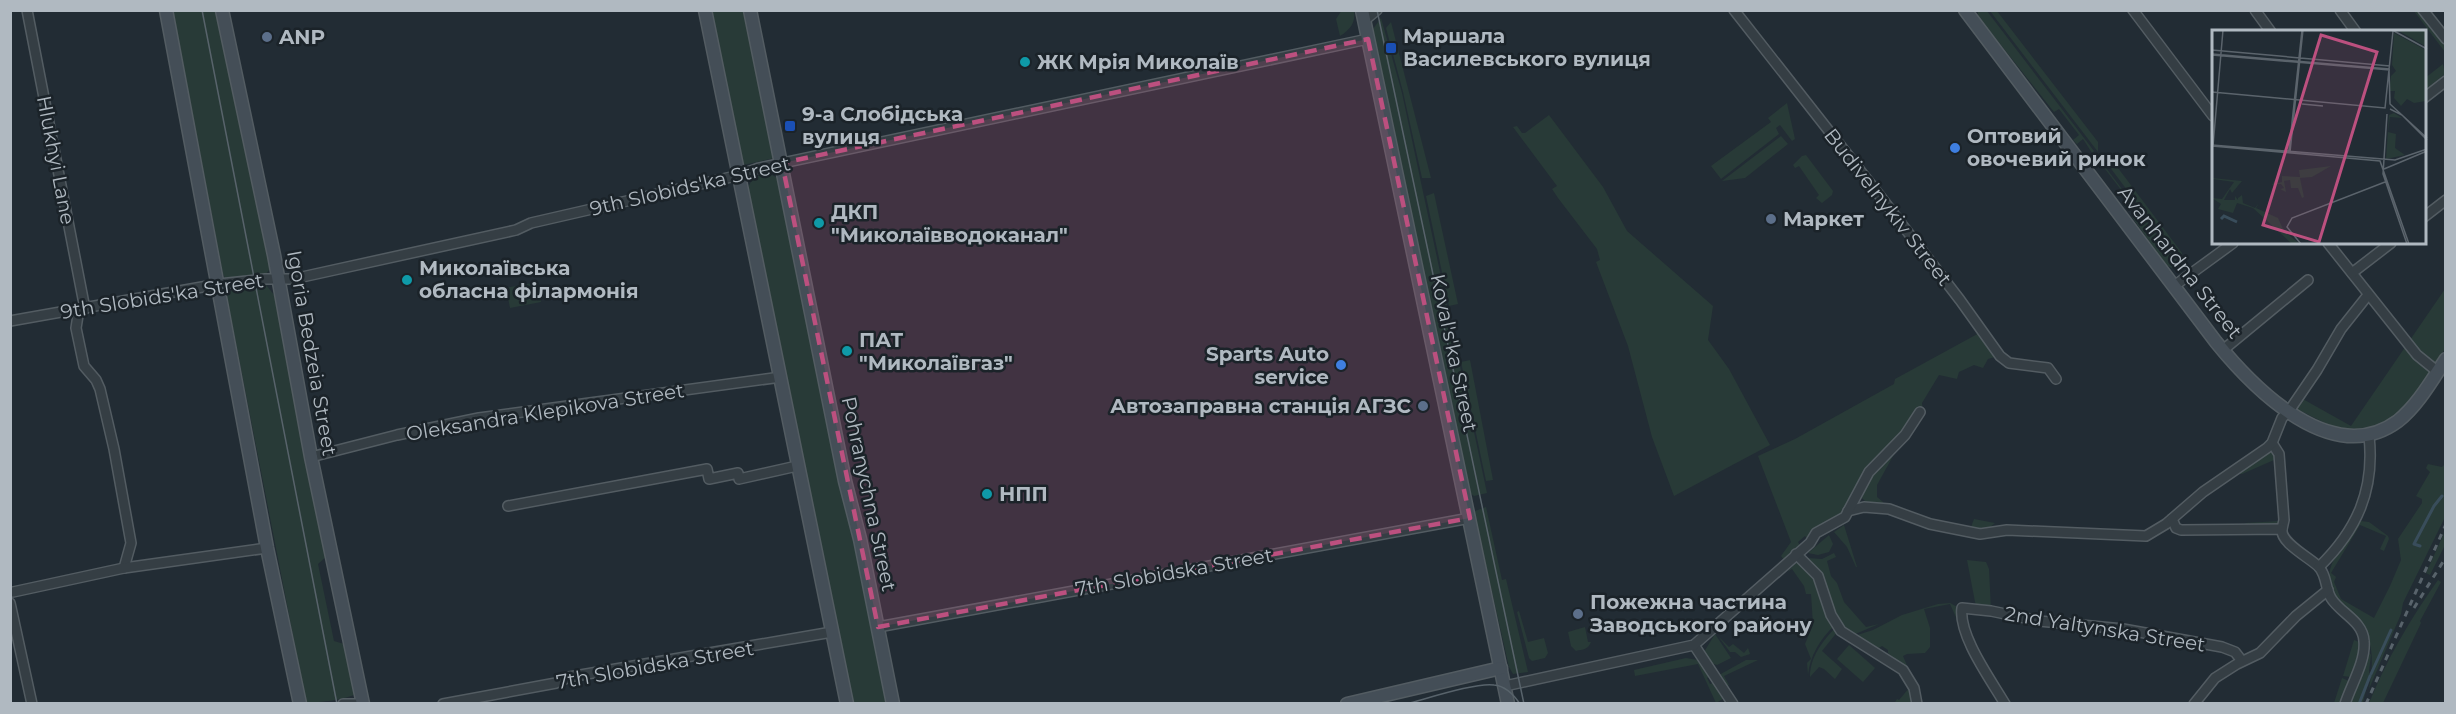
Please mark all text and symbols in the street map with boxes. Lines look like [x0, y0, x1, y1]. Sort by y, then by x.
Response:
place label: Маршала Василевського вулиця [1403, 24, 1651, 71]
place label: ANP [278, 25, 325, 49]
marker: ANP [260, 30, 274, 44]
inset map [2212, 30, 2426, 244]
marker: Маршала Василевського вулиця [1384, 41, 1398, 55]
place label: ЖК Мрія Миколаїв [1037, 50, 1239, 74]
marker: ЖК Мрія Миколаїв [1018, 55, 1032, 69]
street label: Hlukhyi Lane [32, 93, 80, 227]
place label: 9-а Слобідська вулиця [802, 102, 963, 149]
marker: 9-а Слобідська вулиця [783, 119, 797, 133]
street label: Budivelnykiv Street [1819, 123, 1957, 291]
place label: Оптовий овочевий ринок [1967, 124, 2146, 171]
marker: Оптовий овочевий ринок [1948, 141, 1962, 155]
street label: 9th Slobids'ka Street [587, 151, 793, 221]
street label: Avanhardna Street [2113, 181, 2247, 343]
place label: ДКП "Миколаївводоканал" [831, 200, 1068, 247]
place label: Маркет [1783, 207, 1864, 231]
marker: Маркет [1764, 212, 1778, 226]
marker: ДКП "Миколаївводоканал" [812, 216, 826, 230]
street label: Igoria Bedzeia Street [282, 248, 342, 458]
place label: Миколаївська обласна філармонія [419, 256, 639, 303]
street label: 9th Slobids'ka Street [59, 268, 265, 324]
street label: Koval's'ka Street [1426, 272, 1482, 434]
marker: Миколаївська обласна філармонія [400, 273, 414, 287]
place label: ПАТ "Миколаївгаз" [859, 328, 1013, 375]
place label: Sparts Auto service [1206, 342, 1329, 389]
marker: ПАТ "Миколаївгаз" [840, 344, 854, 358]
marker: Sparts Auto service [1334, 358, 1348, 372]
street label: Oleksandra Klepikova Street [404, 378, 686, 446]
street label: Pohranychna Street [837, 394, 901, 594]
place label: Автозаправна станція АГЗС [1110, 394, 1411, 418]
marker: Автозаправна станція АГЗС [1416, 399, 1430, 413]
place label: НПП [999, 482, 1048, 506]
marker: НПП [980, 487, 994, 501]
street label: 7th Slobidska Street [1073, 543, 1275, 601]
place label: Пожежна частина Заводського району [1589, 590, 1813, 637]
street label: 2nd Yaltynska Street [2003, 601, 2207, 657]
marker: Пожежна частина Заводського району [1571, 607, 1585, 621]
street label: 7th Slobidska Street [554, 636, 756, 694]

